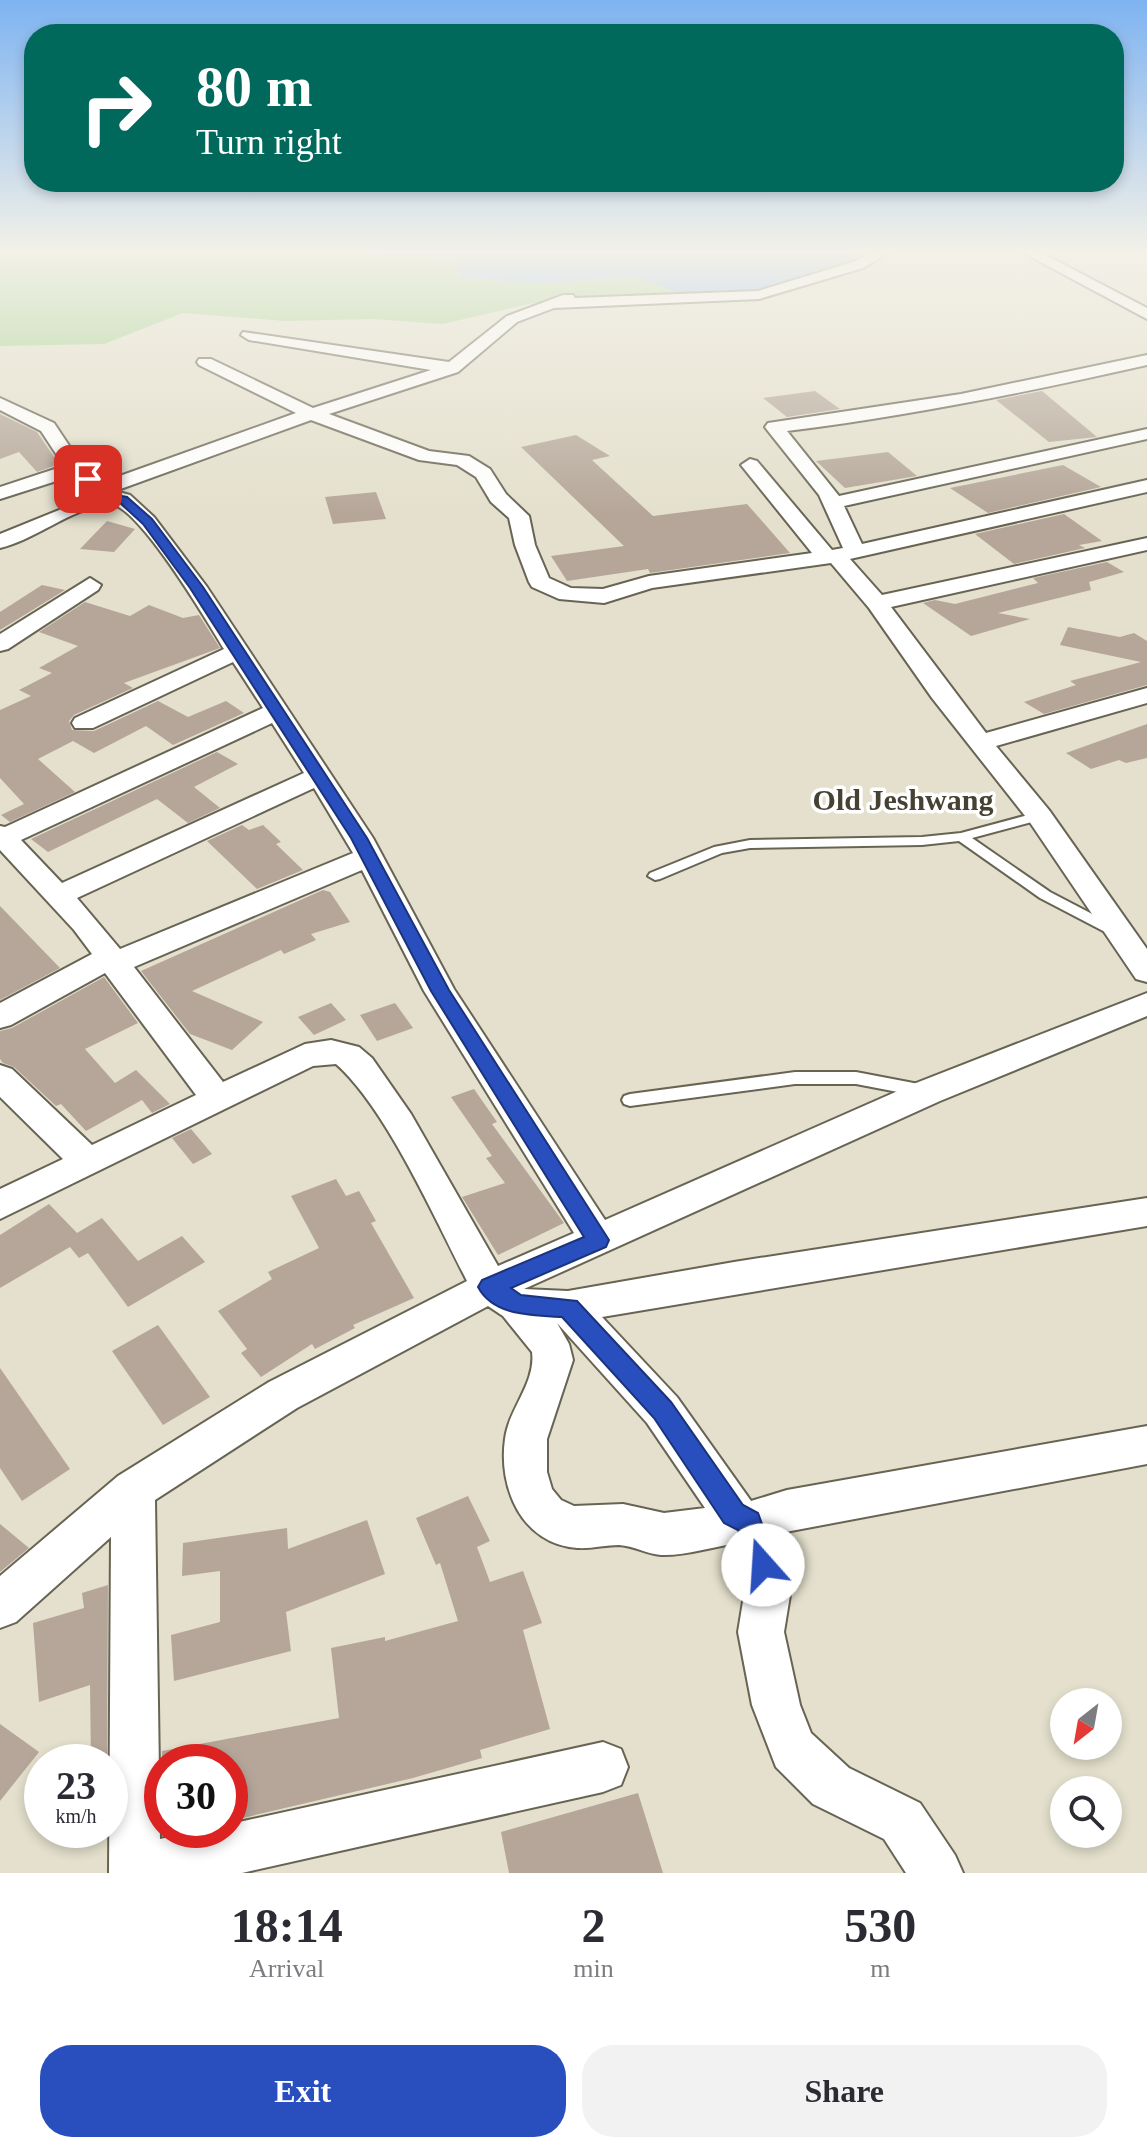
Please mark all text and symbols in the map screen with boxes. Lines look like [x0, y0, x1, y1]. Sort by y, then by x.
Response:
icon: right [64, 56, 168, 160]
text: 80 m [196, 56, 313, 118]
text: Turn right [196, 122, 342, 162]
pin [54, 445, 122, 513]
icon: arrive [66, 457, 110, 501]
district label: Old Jeshwang [813, 783, 993, 816]
position arrow [721, 1523, 805, 1607]
north arrow [1050, 1688, 1122, 1760]
map controls [1050, 1688, 1122, 1848]
speed limit sign: 30 [144, 1744, 248, 1848]
text: 23 [56, 1763, 96, 1808]
button: search [1050, 1776, 1122, 1848]
text: km/h [55, 1805, 97, 1827]
text: 18:14 [231, 1899, 343, 1952]
text: 2 [581, 1899, 605, 1952]
text: 530 [844, 1899, 916, 1952]
text: Arrival [249, 1954, 324, 1983]
text: min [573, 1954, 614, 1983]
text: m [870, 1954, 890, 1983]
button: Exit [40, 2045, 566, 2137]
button: Share [582, 2045, 1107, 2137]

